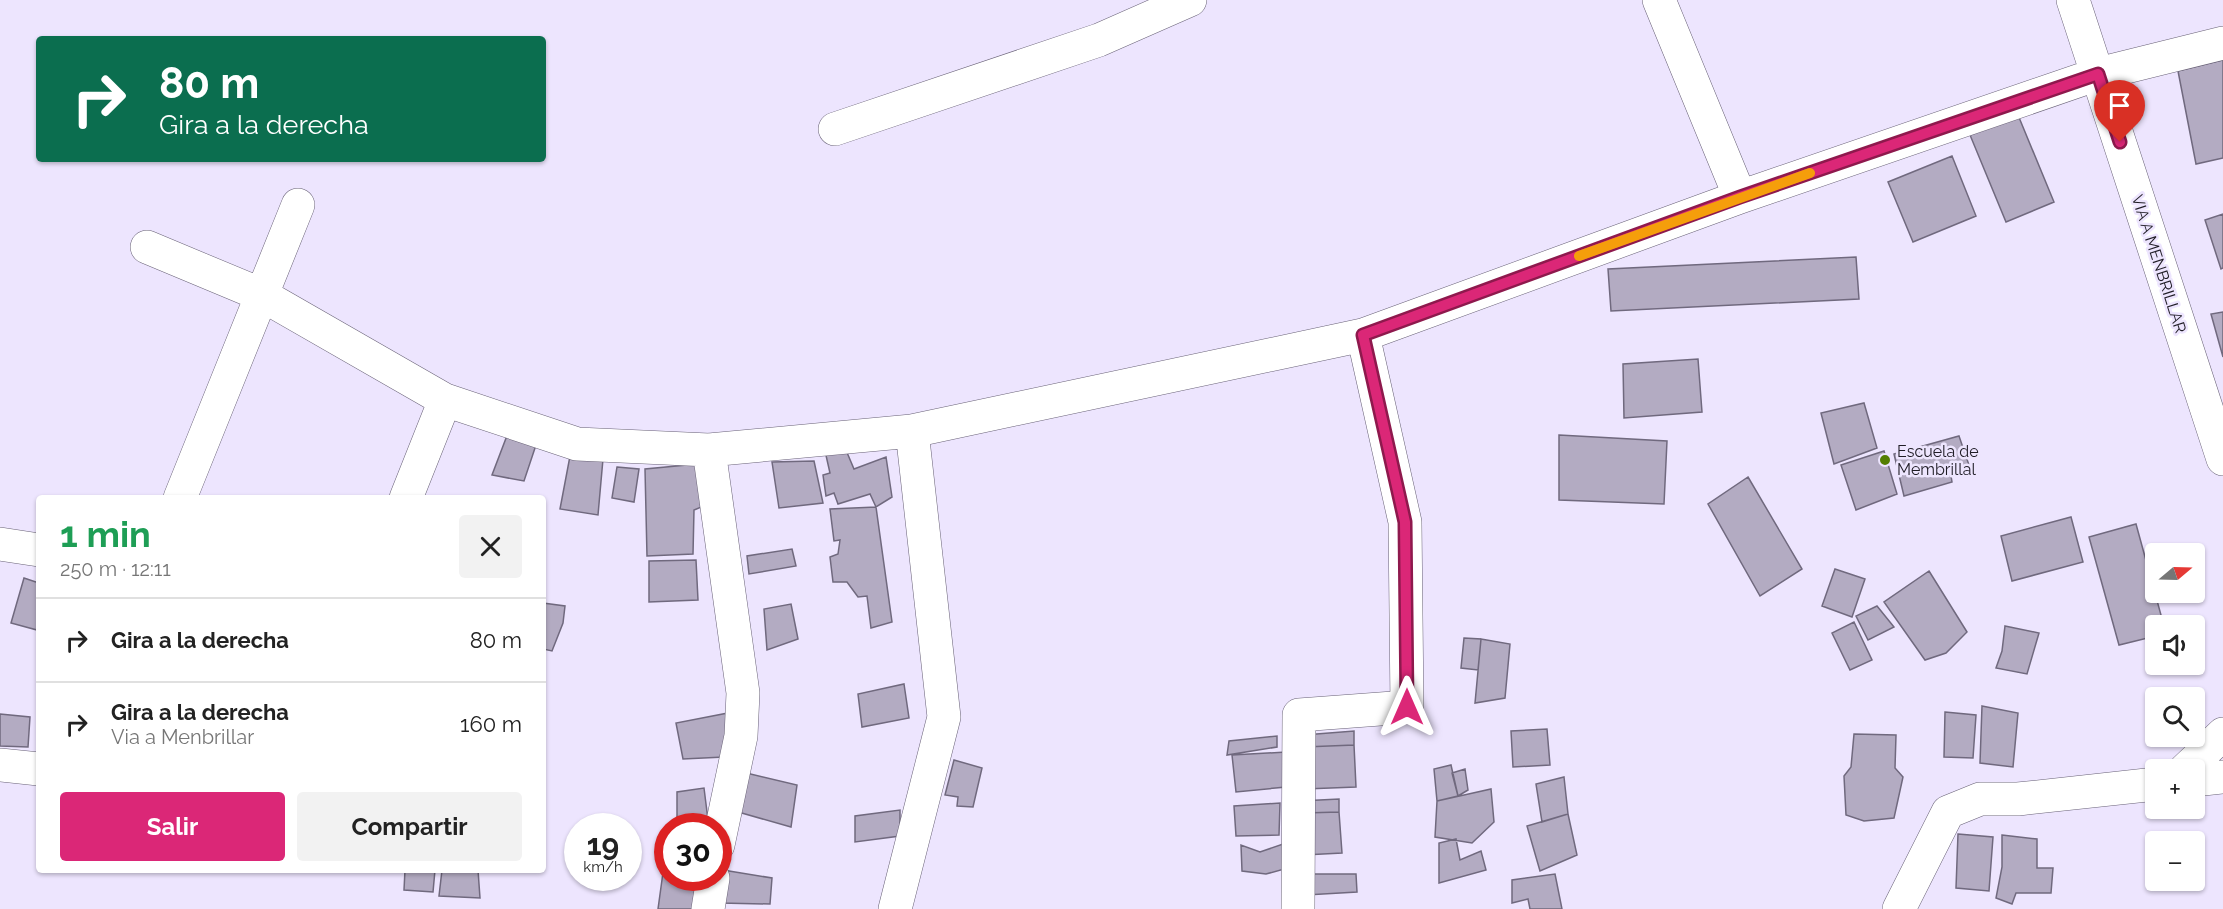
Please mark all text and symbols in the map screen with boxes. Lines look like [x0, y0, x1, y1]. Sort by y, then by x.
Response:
text: 80 m [159, 59, 259, 108]
icon: right [60, 60, 138, 138]
pin [2094, 80, 2145, 142]
icon: arrive [2103, 89, 2136, 122]
text: Gira a la derecha [159, 109, 369, 140]
street label: VIA A MENBRILLAR [2128, 192, 2190, 336]
place label: Escuela de Membrillal [1897, 442, 1979, 479]
marker: Escuela de Membrillal [1878, 453, 1892, 467]
text: 1 min [60, 513, 151, 555]
button: close [459, 515, 522, 578]
north arrow [2145, 543, 2205, 603]
map controls [2145, 543, 2205, 891]
text: 250 m · 12:11 [60, 557, 171, 581]
button: sound [2145, 615, 2205, 675]
icon: right [60, 624, 93, 657]
text: Gira a la derecha [111, 627, 289, 653]
text: 80 m [470, 627, 522, 653]
position arrow [1375, 675, 1439, 739]
button: search [2145, 687, 2205, 747]
text: Gira a la derecha [111, 699, 289, 725]
icon: right [60, 708, 93, 741]
text: 160 m [460, 711, 522, 737]
text: Via a Menbrillar [111, 725, 254, 749]
button: + [2145, 759, 2205, 819]
button: Salir [60, 792, 285, 861]
button: Compartir [297, 792, 522, 861]
speed limit sign: 30 [654, 813, 732, 891]
text: 19 [587, 827, 619, 862]
button: − [2145, 831, 2205, 891]
text: km/h [583, 858, 623, 876]

